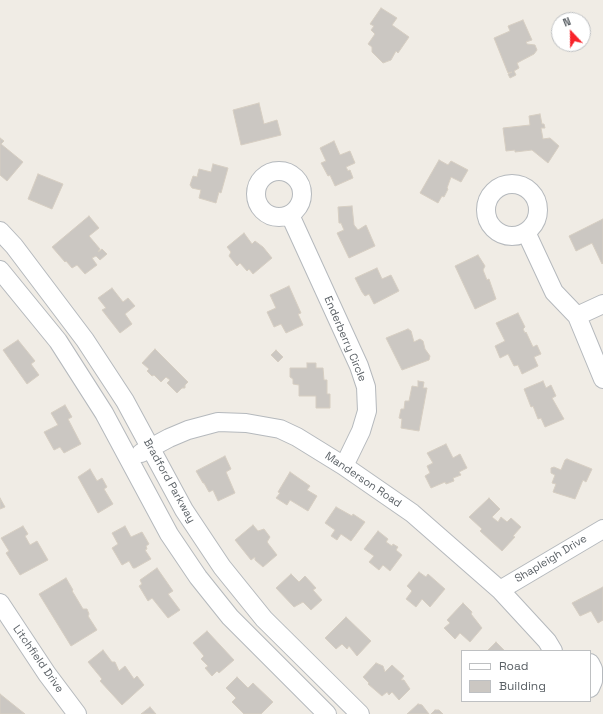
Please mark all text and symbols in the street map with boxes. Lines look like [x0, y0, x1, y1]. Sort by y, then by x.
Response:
north arrow [551, 12, 591, 52]
text: N [561, 14, 573, 30]
street label: Enderberry Circle [321, 294, 369, 384]
street label: Bradford Parkway [140, 437, 198, 525]
street label: Manderson Road [322, 450, 404, 510]
street label: Shapleigh Drive [513, 532, 589, 586]
street label: Litchfield Drive [10, 623, 66, 695]
legend [461, 650, 591, 702]
text: Road [499, 658, 528, 674]
text: Building [499, 678, 546, 694]

